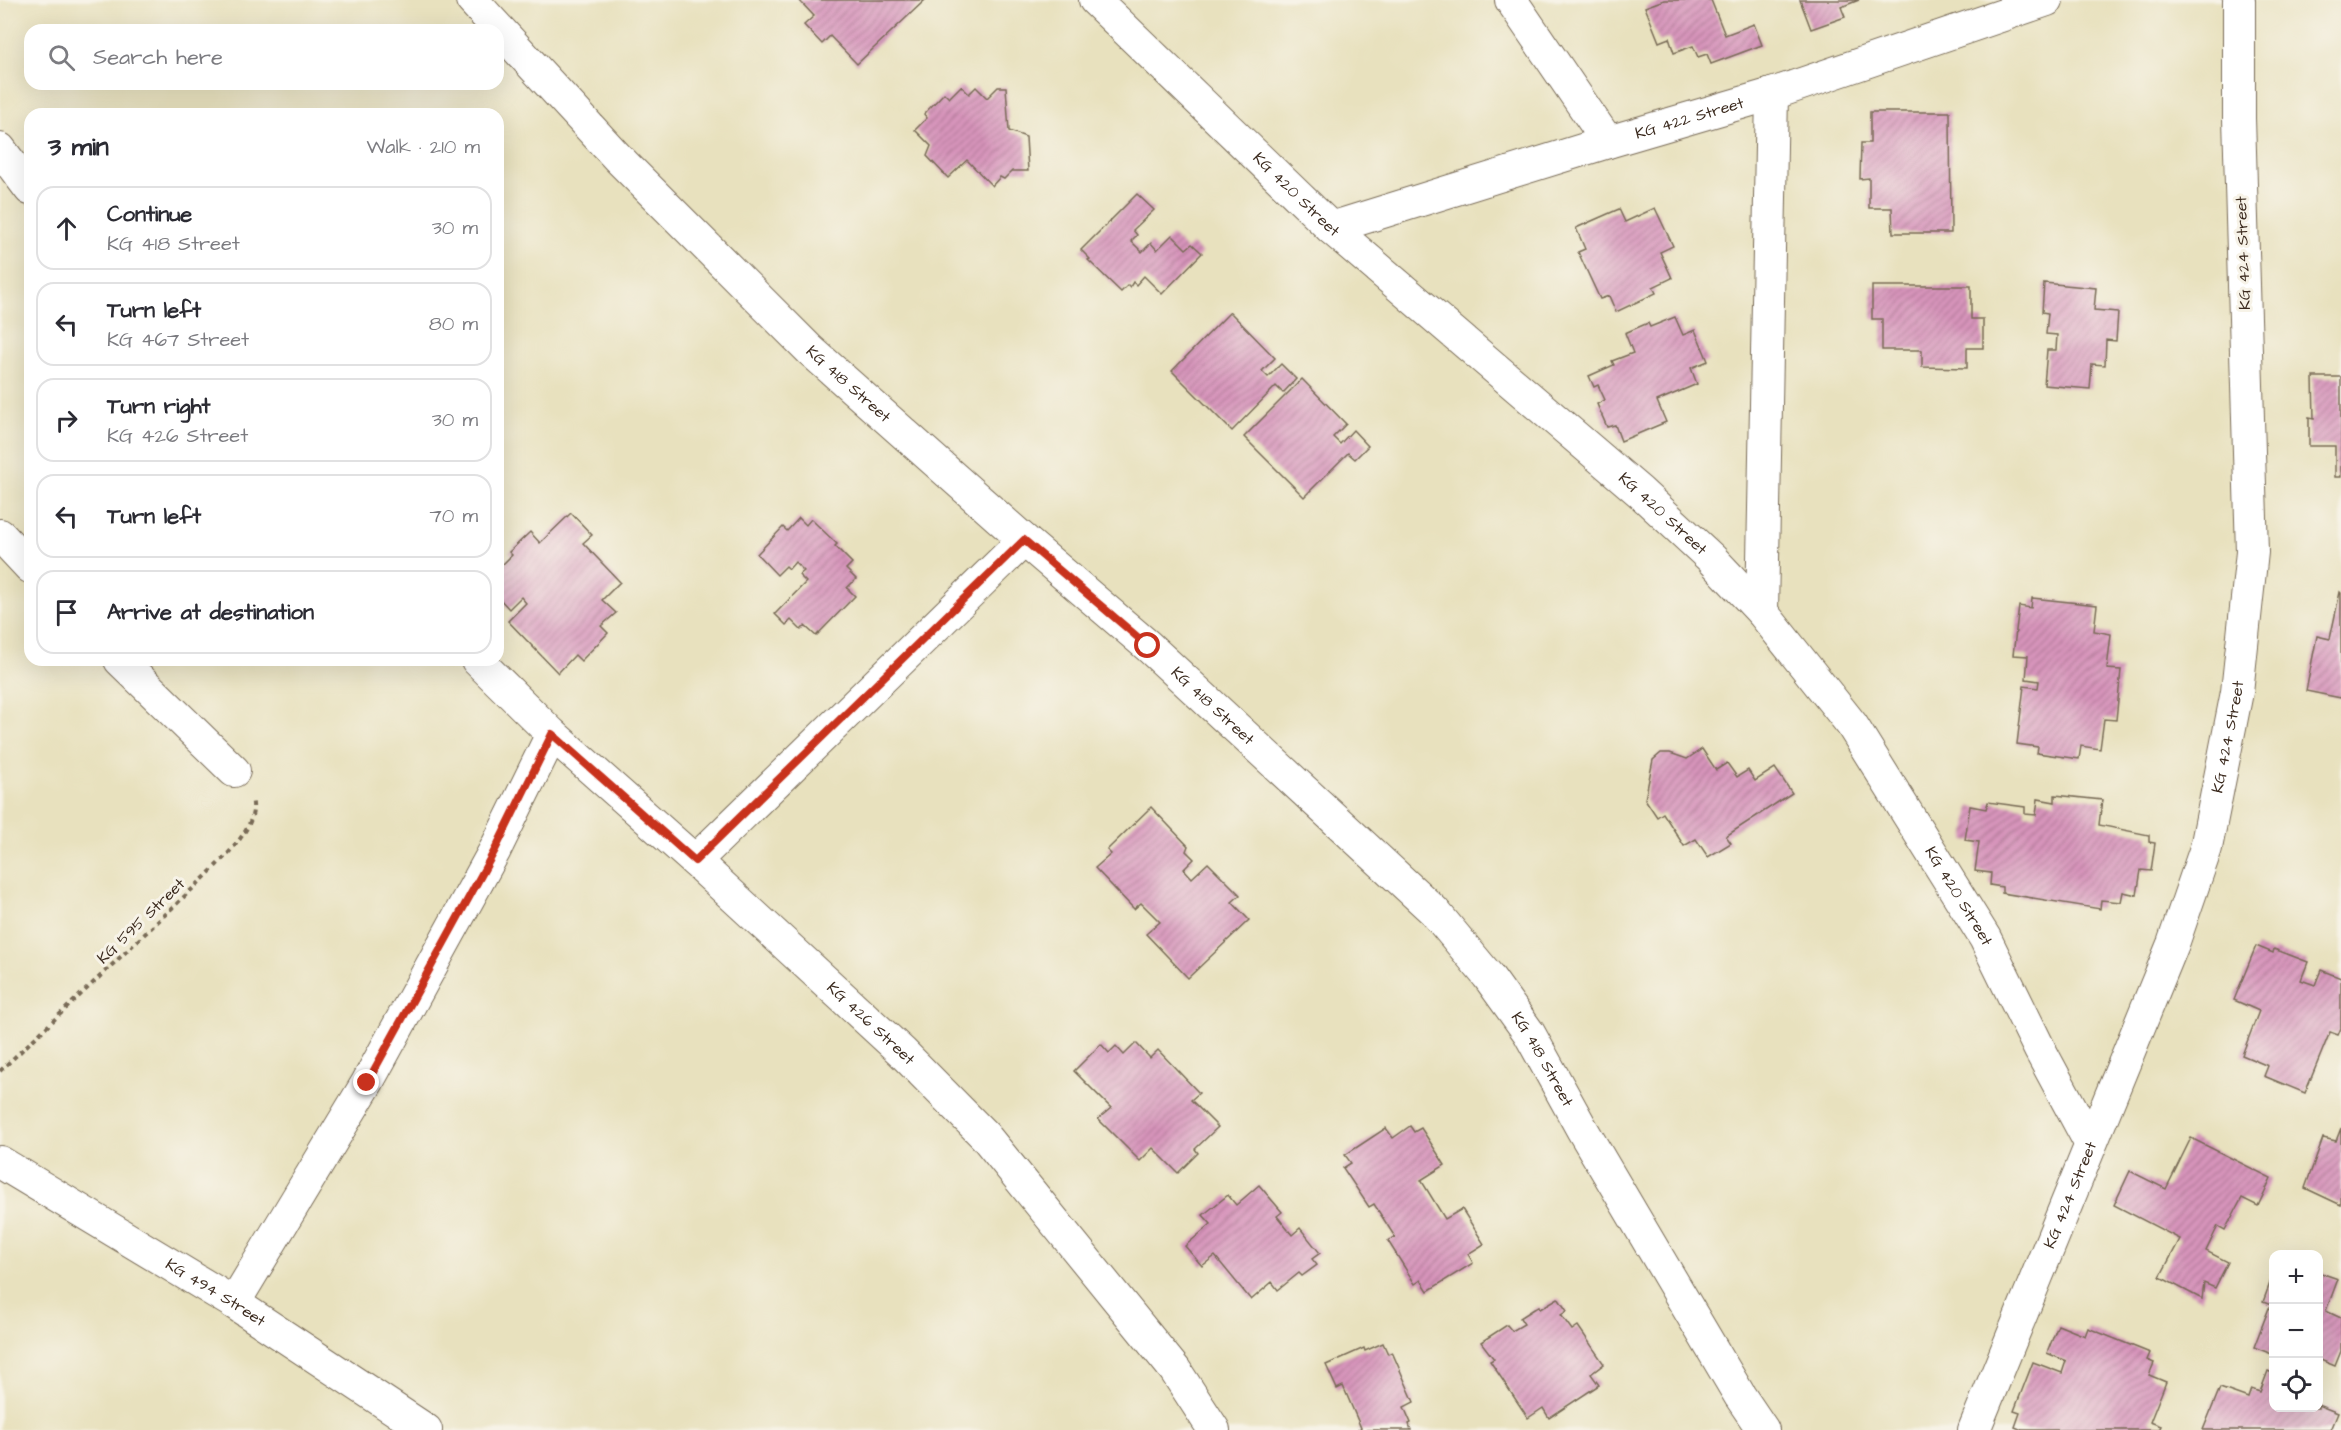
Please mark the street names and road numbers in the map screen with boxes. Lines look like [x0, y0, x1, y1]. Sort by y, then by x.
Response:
street label: KG 422 Street [1633, 92, 1747, 144]
street label: KG 420 Street [1248, 147, 1345, 242]
street label: KG 424 Street [2230, 195, 2256, 310]
street label: KG 418 Street [801, 341, 896, 428]
street label: KG 420 Street [1614, 467, 1712, 560]
street label: KG 418 Street [1166, 662, 1259, 750]
street label: KG 424 Street [2206, 679, 2249, 795]
street label: KG 420 Street [1920, 842, 1998, 950]
street label: KG 595 Street [92, 873, 190, 969]
street label: KG 426 Street [822, 977, 920, 1070]
street label: KG 418 Street [1506, 1007, 1579, 1111]
street label: KG 424 Street [2038, 1138, 2102, 1252]
street label: KG 494 Street [161, 1253, 270, 1332]

